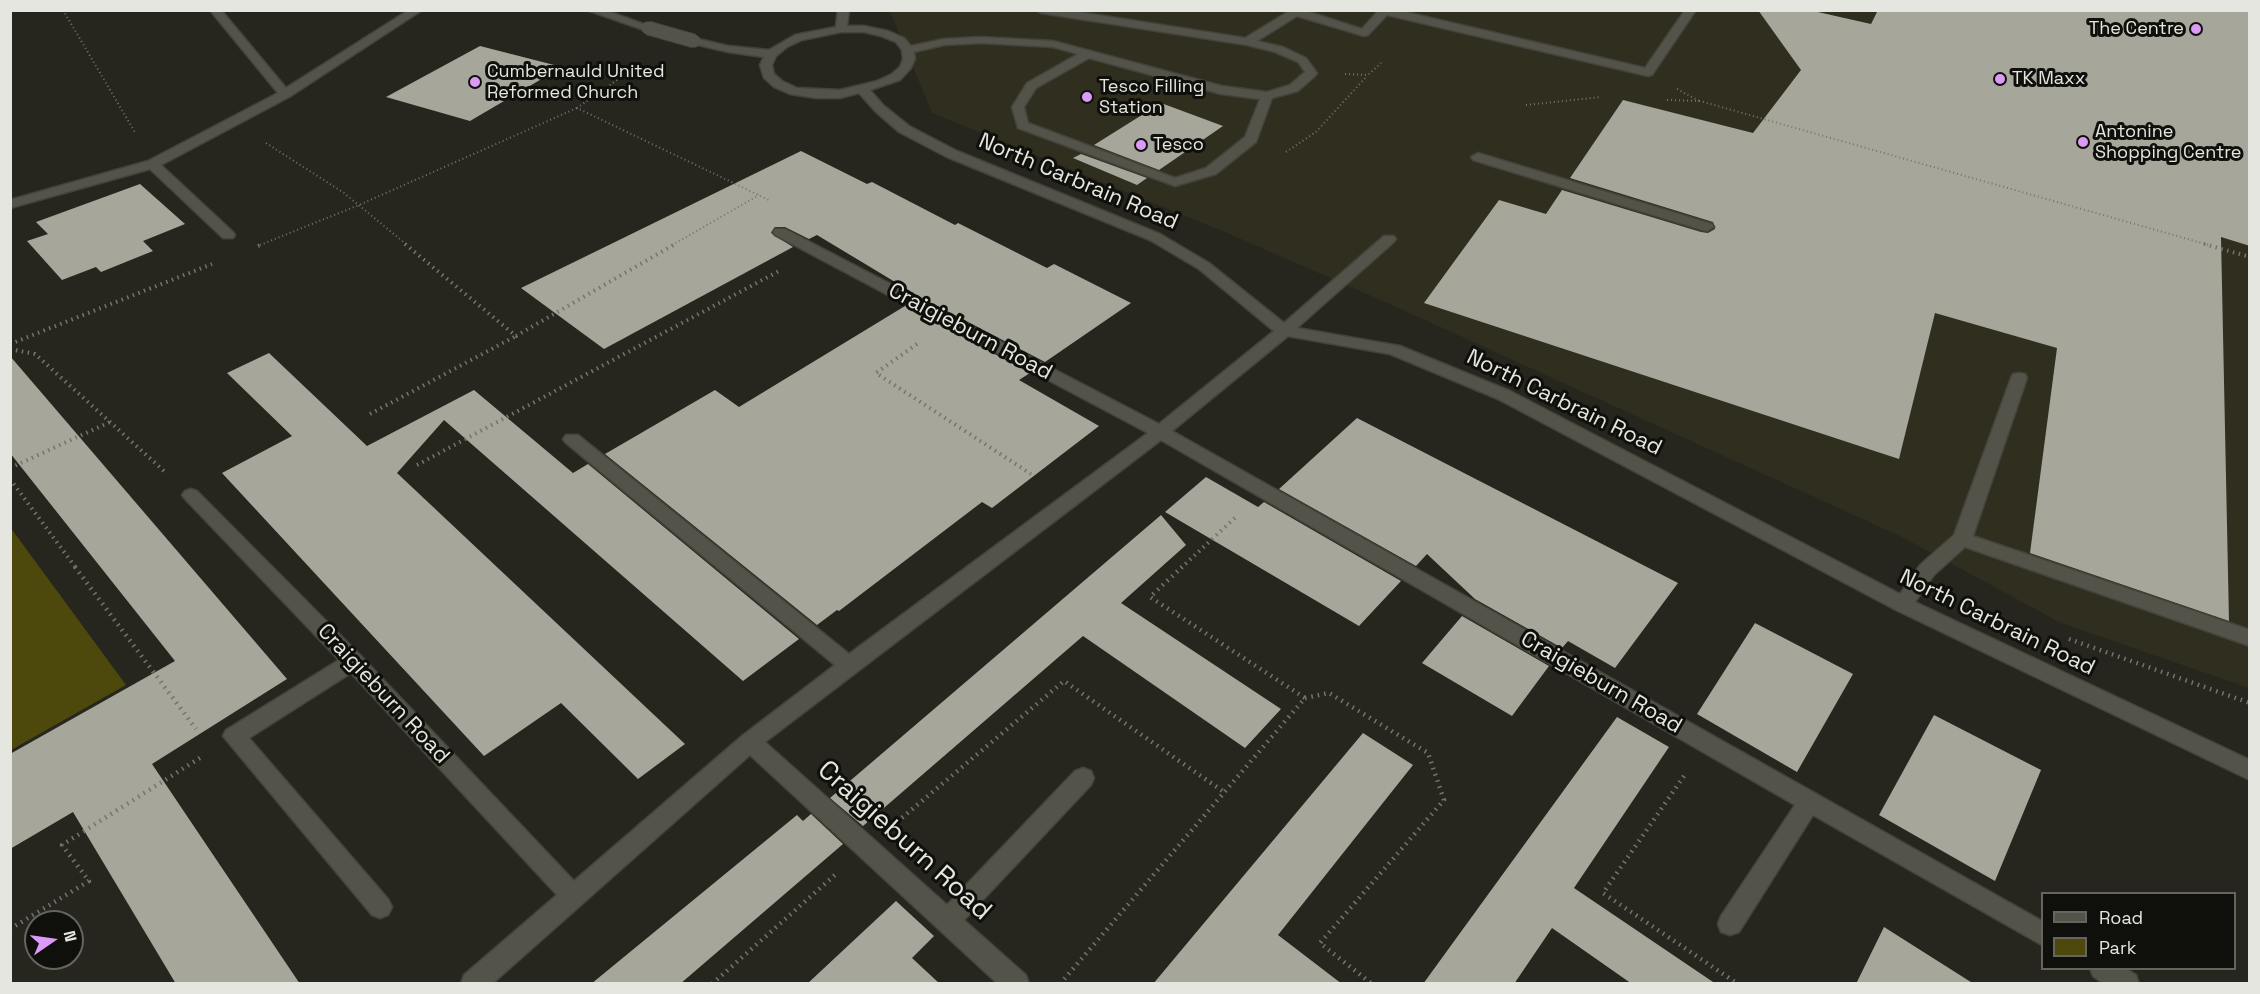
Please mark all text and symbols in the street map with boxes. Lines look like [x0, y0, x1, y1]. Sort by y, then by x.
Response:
place label: The Centre [2089, 18, 2184, 40]
marker: The Centre [2189, 22, 2203, 36]
place label: Cumbernauld United Reformed Church [487, 61, 665, 104]
place label: TK Maxx [2012, 68, 2085, 90]
marker: TK Maxx [1993, 72, 2007, 86]
marker: Cumbernauld United Reformed Church [468, 75, 482, 89]
place label: Tesco Filling Station [1099, 76, 1204, 118]
marker: Tesco Filling Station [1080, 90, 1094, 104]
place label: Antonine Shopping Centre [2095, 121, 2241, 164]
street label: North Carbrain Road [974, 128, 1182, 236]
place label: Tesco [1153, 134, 1204, 156]
marker: Antonine Shopping Centre [2076, 135, 2090, 149]
marker: Tesco [1134, 138, 1148, 152]
street label: Craigieburn Road [884, 278, 1056, 386]
street label: North Carbrain Road [1462, 344, 1666, 462]
street label: North Carbrain Road [1895, 564, 2099, 682]
street label: Craigieburn Road [311, 619, 455, 769]
street label: Craigieburn Road [1516, 626, 1686, 740]
street label: Craigieburn Road [810, 754, 998, 928]
legend [2041, 892, 2236, 970]
text: Road [2099, 906, 2143, 929]
north arrow [24, 910, 84, 970]
text: N [59, 929, 82, 944]
text: Park [2099, 936, 2136, 959]

